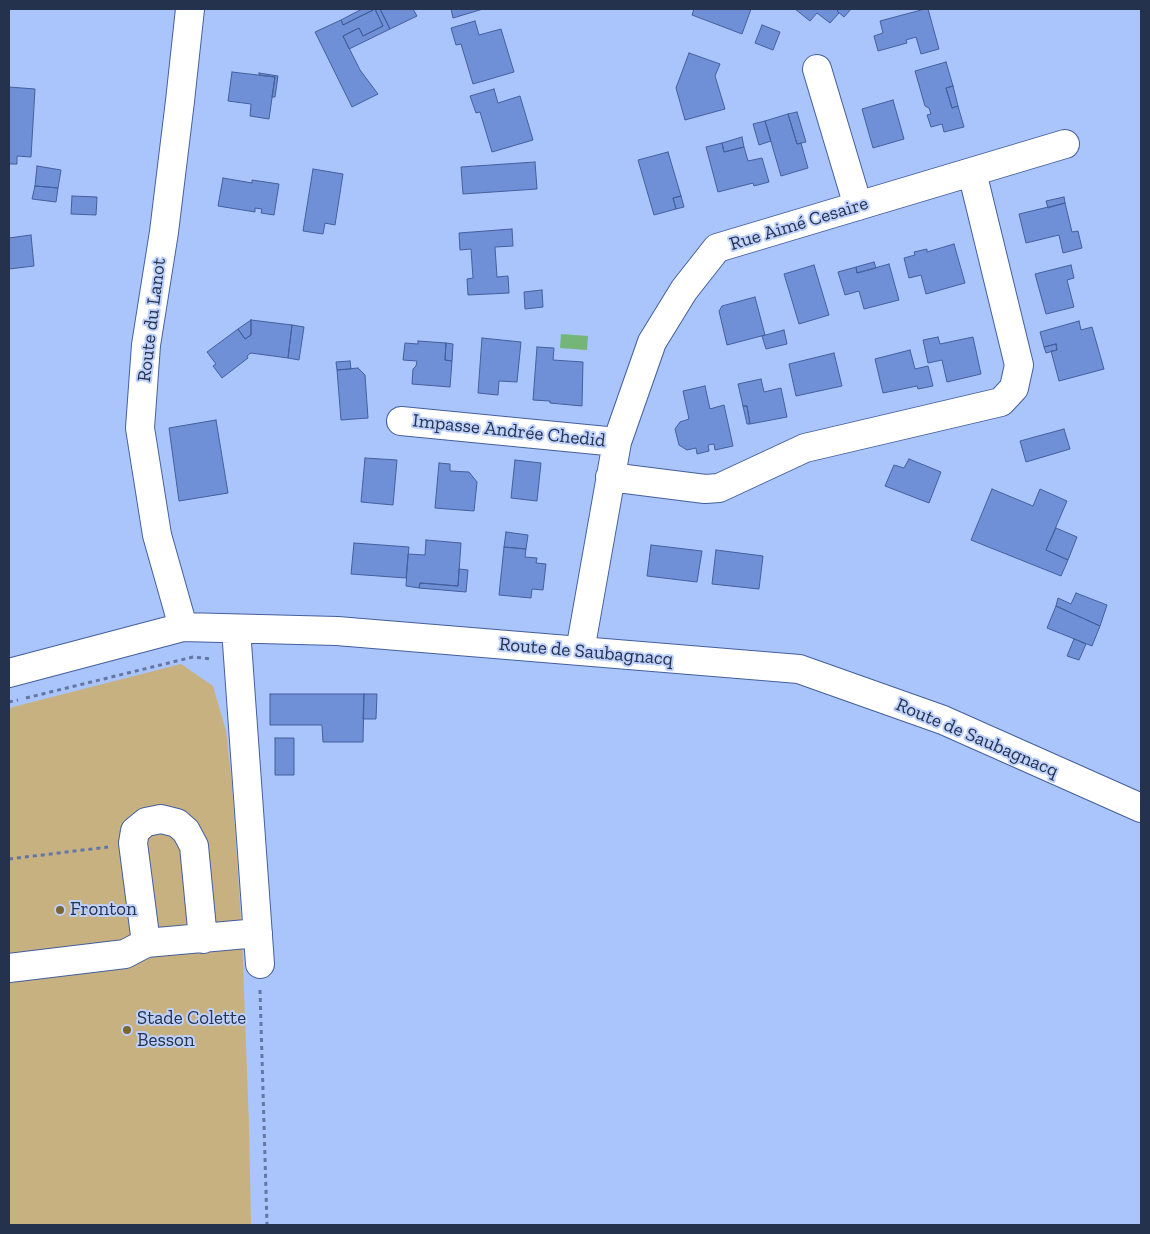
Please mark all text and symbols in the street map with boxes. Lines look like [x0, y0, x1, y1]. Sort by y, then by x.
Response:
street label: Rue Aimé Cesaire [727, 192, 871, 256]
street label: Route du Lanot [133, 257, 171, 383]
street label: Impasse Andrée Chedid [411, 410, 607, 452]
street label: Route de Saubagnacq [498, 633, 674, 671]
street label: Route de Saubagnacq [892, 693, 1062, 783]
place label: Fronton [70, 899, 137, 921]
marker: Fronton [54, 904, 66, 916]
place label: Stade Colette Besson [137, 1008, 246, 1052]
marker: Stade Colette Besson [121, 1024, 133, 1036]

